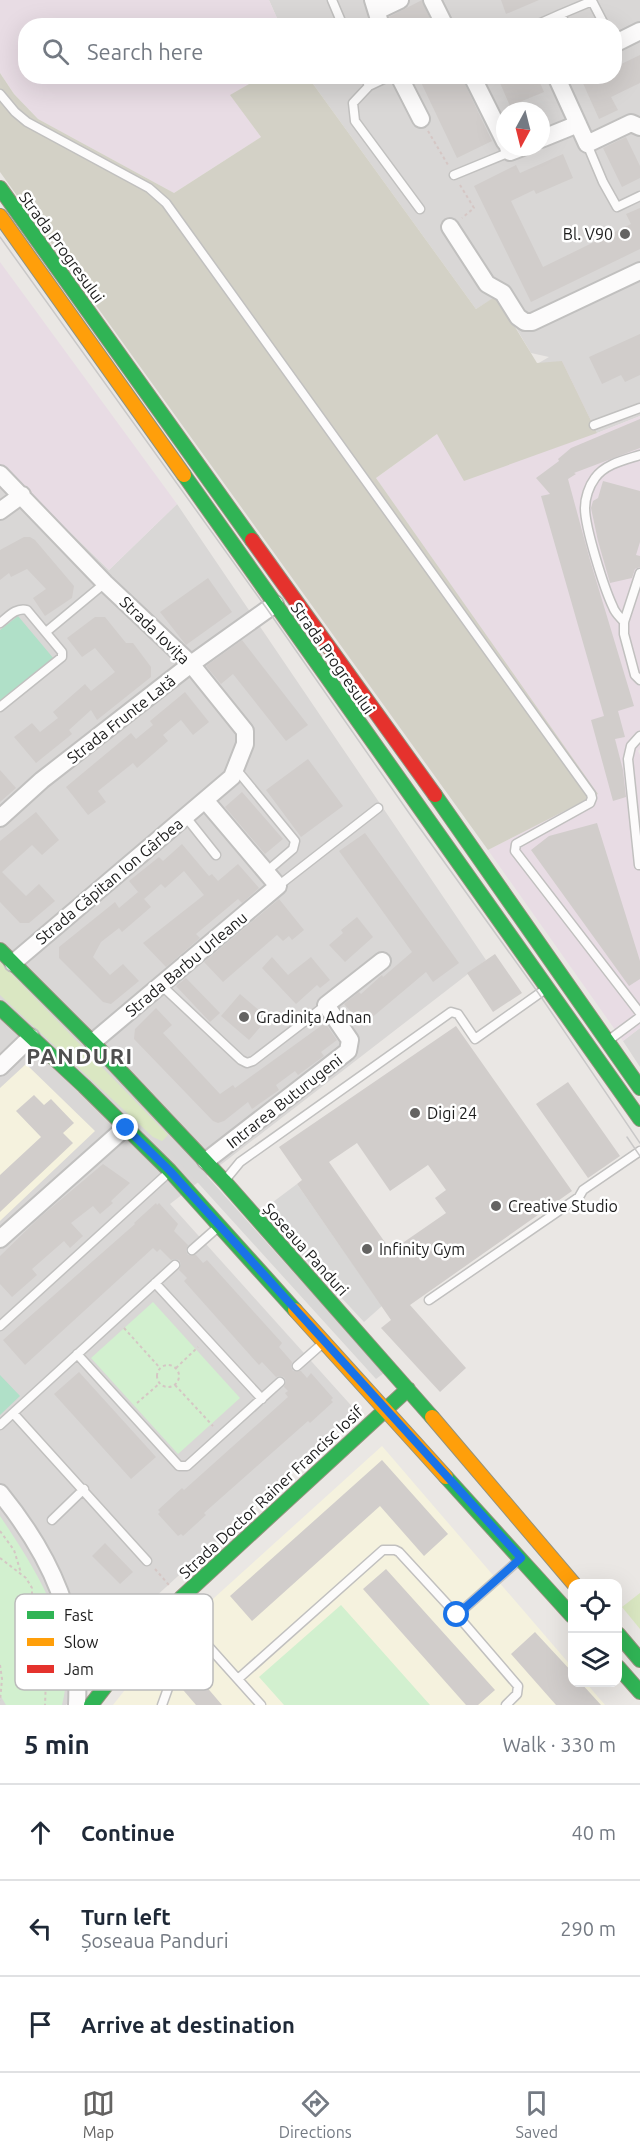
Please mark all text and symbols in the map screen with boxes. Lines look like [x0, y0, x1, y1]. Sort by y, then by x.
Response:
search box [18, 18, 622, 84]
icon: search [39, 35, 72, 68]
text: Search here [87, 39, 203, 64]
north arrow [496, 102, 550, 156]
street label: Strada Progresului [16, 188, 108, 306]
place label: Bl. V90 [563, 225, 613, 243]
marker: Bl. V90 [618, 227, 632, 241]
street label: Strada Iovița [116, 592, 194, 668]
street label: Strada Progresului [288, 599, 378, 717]
street label: Strada Frunte Lată [63, 671, 179, 767]
street label: Strada Căpitan Ion Gârbea [32, 814, 186, 948]
street label: Strada Barbu Urleanu [121, 908, 251, 1020]
place label: Gradinița Adnan [256, 1008, 372, 1026]
marker: Gradinița Adnan [237, 1010, 251, 1024]
district label: PANDURI [26, 1043, 134, 1068]
street label: Intrarea Buturugeni [223, 1050, 345, 1152]
place label: Digi 24 [427, 1104, 477, 1122]
marker: Digi 24 [408, 1106, 422, 1120]
route end [112, 1114, 138, 1140]
place label: Creative Studio [508, 1197, 618, 1215]
street label: Șoseaua Panduri [260, 1199, 352, 1299]
marker: Creative Studio [489, 1199, 503, 1213]
place label: Infinity Gym [379, 1240, 465, 1258]
marker: Infinity Gym [360, 1242, 374, 1256]
street label: Strada Doctor Rainer Francisc Iosif [175, 1401, 367, 1582]
map controls [568, 1579, 622, 1687]
button: locate [568, 1579, 622, 1633]
legend [15, 1594, 213, 1690]
route start [443, 1601, 469, 1627]
text: Fast [64, 1606, 94, 1624]
text: Slow [64, 1633, 99, 1651]
button: layers [568, 1633, 622, 1687]
text: Jam [64, 1660, 94, 1678]
text: 5 min [24, 1730, 90, 1759]
text: Walk · 330 m [503, 1733, 616, 1756]
icon: ahead [24, 1816, 57, 1849]
text: Continue [81, 1820, 175, 1845]
text: 40 m [572, 1821, 616, 1844]
text: Turn left [81, 1904, 171, 1929]
icon: left [24, 1912, 57, 1945]
text: 290 m [560, 1917, 616, 1940]
text: Șoseaua Panduri [81, 1929, 229, 1952]
icon: arrive [24, 2008, 57, 2041]
text: Arrive at destination [81, 2012, 295, 2037]
tab: Map [82, 2087, 115, 2141]
tab: Directions [279, 2087, 352, 2141]
tab: Saved [516, 2087, 558, 2141]

